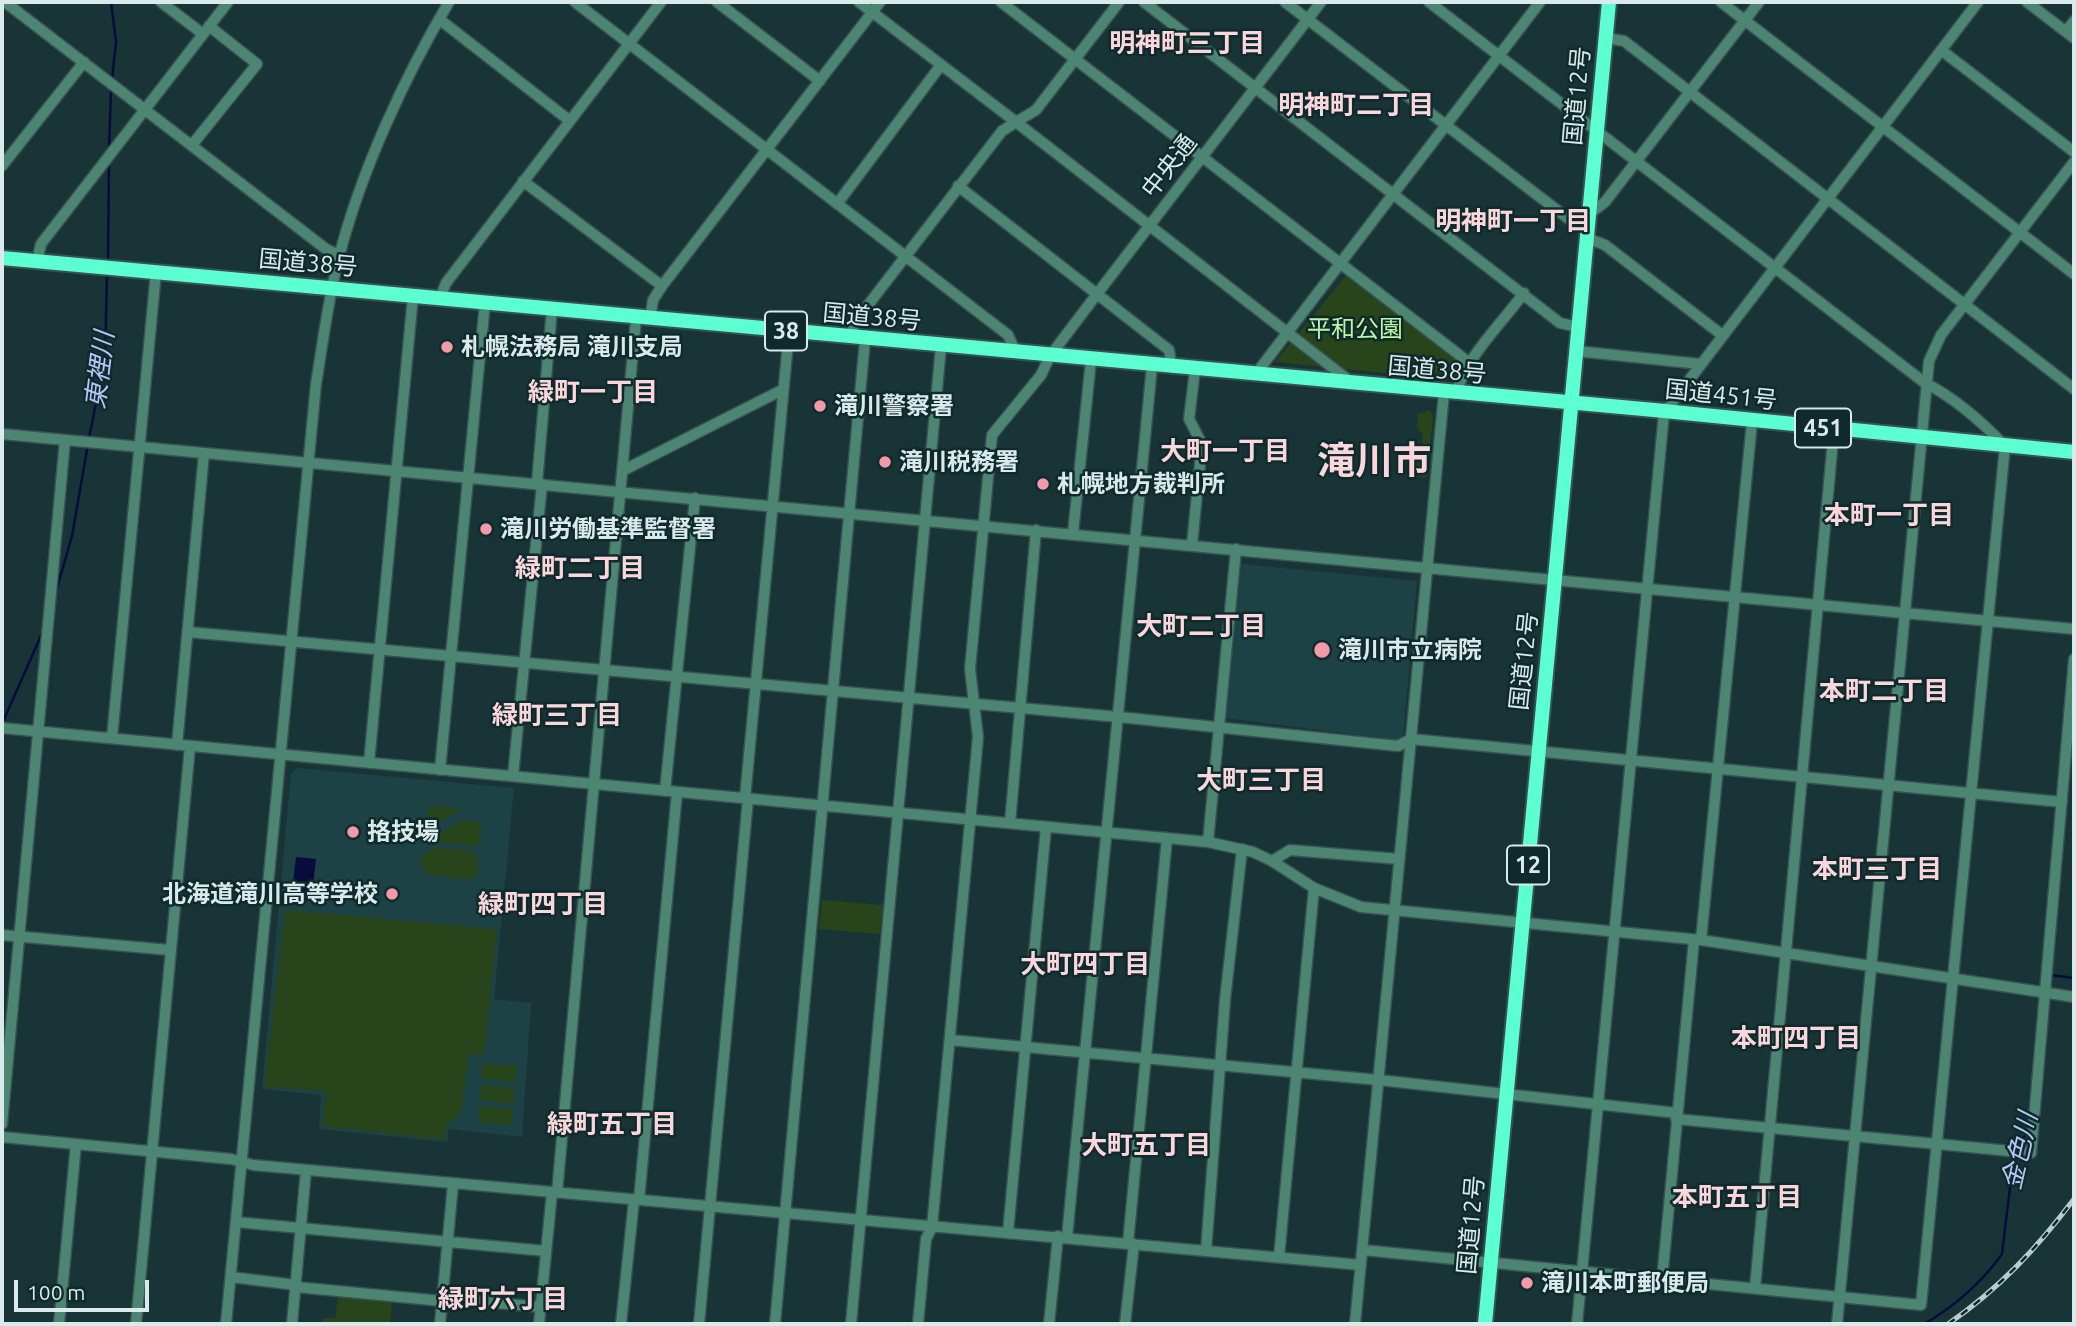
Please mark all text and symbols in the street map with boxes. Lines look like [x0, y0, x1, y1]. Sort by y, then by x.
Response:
district label: 明神町三丁目 [1109, 27, 1265, 59]
street label: 国道12号 [1558, 45, 1596, 147]
district label: 明神町二丁目 [1278, 89, 1434, 121]
street label: 中央通 [1135, 129, 1203, 203]
district label: 明神町一丁目 [1435, 205, 1591, 237]
street label: 国道38号 [257, 244, 359, 282]
street label: 国道38号 [821, 298, 923, 336]
road number: 38 [765, 312, 807, 350]
park label: 平和公園 [1307, 315, 1403, 343]
water label: 東裡川 [80, 329, 120, 411]
place label: 札幌法務局 滝川支局 [461, 333, 683, 361]
marker: 札幌法務局 滝川支局 [439, 339, 455, 355]
street label: 国道38号 [1386, 351, 1488, 389]
street label: 国道451号 [1663, 375, 1779, 415]
district label: 緑町一丁目 [528, 376, 658, 408]
place label: 滝川警察署 [834, 392, 954, 420]
marker: 滝川警察署 [812, 398, 828, 414]
road number: 451 [1795, 408, 1851, 448]
district label: 大町一丁目 [1160, 435, 1290, 467]
district label: 滝川市 [1317, 438, 1431, 484]
place label: 滝川税務署 [899, 448, 1019, 476]
marker: 滝川税務署 [877, 454, 893, 470]
place label: 札幌地方裁判所 [1057, 470, 1225, 498]
marker: 札幌地方裁判所 [1035, 476, 1051, 492]
district label: 本町一丁目 [1824, 499, 1954, 531]
place label: 滝川労働基準監督署 [500, 515, 716, 543]
marker: 滝川労働基準監督署 [478, 521, 494, 537]
district label: 緑町二丁目 [515, 552, 645, 584]
district label: 大町二丁目 [1136, 610, 1266, 642]
street label: 国道12号 [1505, 610, 1543, 712]
place label: 滝川市立病院 [1338, 636, 1482, 664]
marker: 滝川市立病院 [1312, 640, 1332, 660]
district label: 本町二丁目 [1819, 675, 1949, 707]
district label: 緑町三丁目 [492, 699, 622, 731]
district label: 大町三丁目 [1196, 764, 1326, 796]
place label: 挌技場 [367, 818, 439, 846]
marker: 挌技場 [345, 824, 361, 840]
road number: 12 [1507, 846, 1549, 884]
district label: 本町三丁目 [1812, 853, 1942, 885]
place label: 北海道滝川高等学校 [162, 880, 378, 908]
marker: 北海道滝川高等学校 [384, 886, 400, 902]
district label: 緑町四丁目 [478, 888, 608, 920]
district label: 大町四丁目 [1020, 948, 1150, 980]
district label: 本町四丁目 [1731, 1022, 1861, 1054]
district label: 緑町五丁目 [547, 1108, 677, 1140]
water label: 金色川 [1996, 1109, 2044, 1193]
district label: 大町五丁目 [1081, 1129, 1211, 1161]
street label: 国道12号 [1452, 1174, 1490, 1276]
district label: 本町五丁目 [1672, 1181, 1802, 1213]
scale bar [18, 1266, 152, 1310]
place label: 滝川本町郵便局 [1541, 1269, 1709, 1297]
marker: 滝川本町郵便局 [1519, 1275, 1535, 1291]
text: 100 m [27, 1280, 85, 1304]
district label: 緑町六丁目 [438, 1283, 568, 1315]

